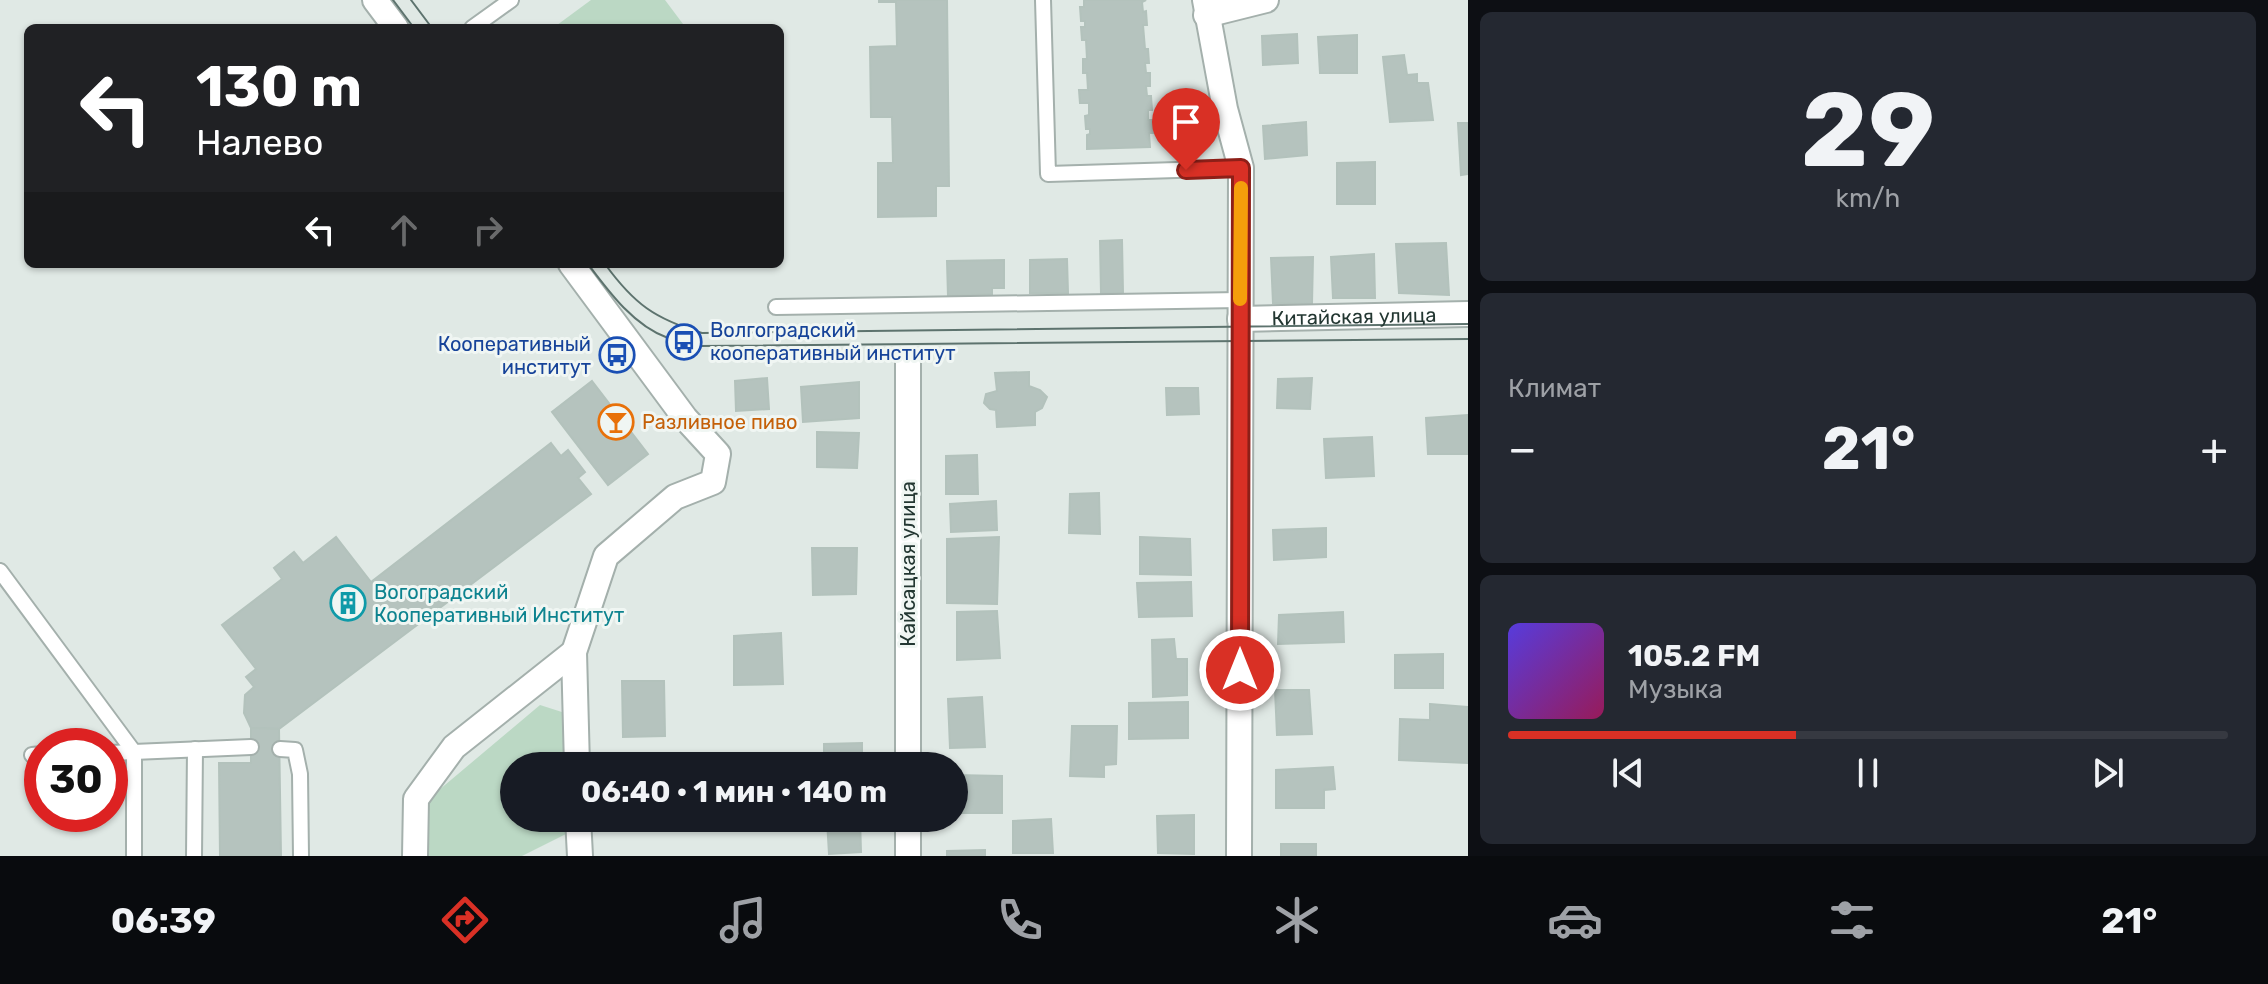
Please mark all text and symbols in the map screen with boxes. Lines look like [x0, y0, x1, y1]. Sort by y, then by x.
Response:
text: 130 m [196, 54, 362, 120]
icon: left [64, 56, 168, 160]
text: 29 [1801, 69, 1935, 192]
pin [1152, 88, 1220, 170]
icon: arrive [1164, 100, 1208, 144]
text: Налево [196, 121, 323, 164]
text: km/h [1836, 183, 1900, 214]
icon: left [298, 208, 342, 252]
icon: ahead [382, 208, 426, 252]
icon: right [466, 208, 510, 252]
street label: Китайская улица [1271, 303, 1437, 330]
place label: Волгоградский кооперативный институт [710, 318, 956, 365]
bus stop icon: Волгоградский кооперативный институт [665, 323, 703, 361]
place label: Кооперативный институт [438, 332, 591, 379]
bus stop icon: Кооперативный институт [598, 336, 636, 374]
text: Климат [1508, 373, 1601, 404]
bar icon: Разливное пиво [597, 403, 635, 441]
place label: Разливное пиво [642, 410, 798, 434]
text: 21° [1822, 413, 1915, 484]
text: − [1508, 423, 1537, 475]
text: + [2201, 423, 2228, 475]
street label: Кайсацкая улица [896, 481, 920, 647]
place label: Вогоградский Кооперативный Институт [374, 580, 624, 627]
building icon: Вогоградский Кооперативный Институт [329, 584, 367, 622]
position arrow [1198, 628, 1282, 712]
text: 105.2 FM [1628, 638, 1760, 674]
text: Музыка [1628, 674, 1723, 705]
speed limit sign: 30 [24, 728, 128, 832]
icon: previous [1606, 751, 1650, 795]
icon: pause [1846, 751, 1890, 795]
icon: next [2086, 751, 2130, 795]
text: 06:40 · 1 мин · 140 m [581, 774, 887, 810]
icon: directions [437, 892, 493, 948]
icon: music [715, 892, 771, 948]
icon: phone [992, 892, 1048, 948]
icon: climate [1269, 892, 1325, 948]
icon: car [1547, 892, 1603, 948]
icon: filters [1824, 892, 1880, 948]
text: 06:39 [111, 899, 216, 942]
text: 21° [2101, 899, 2157, 942]

